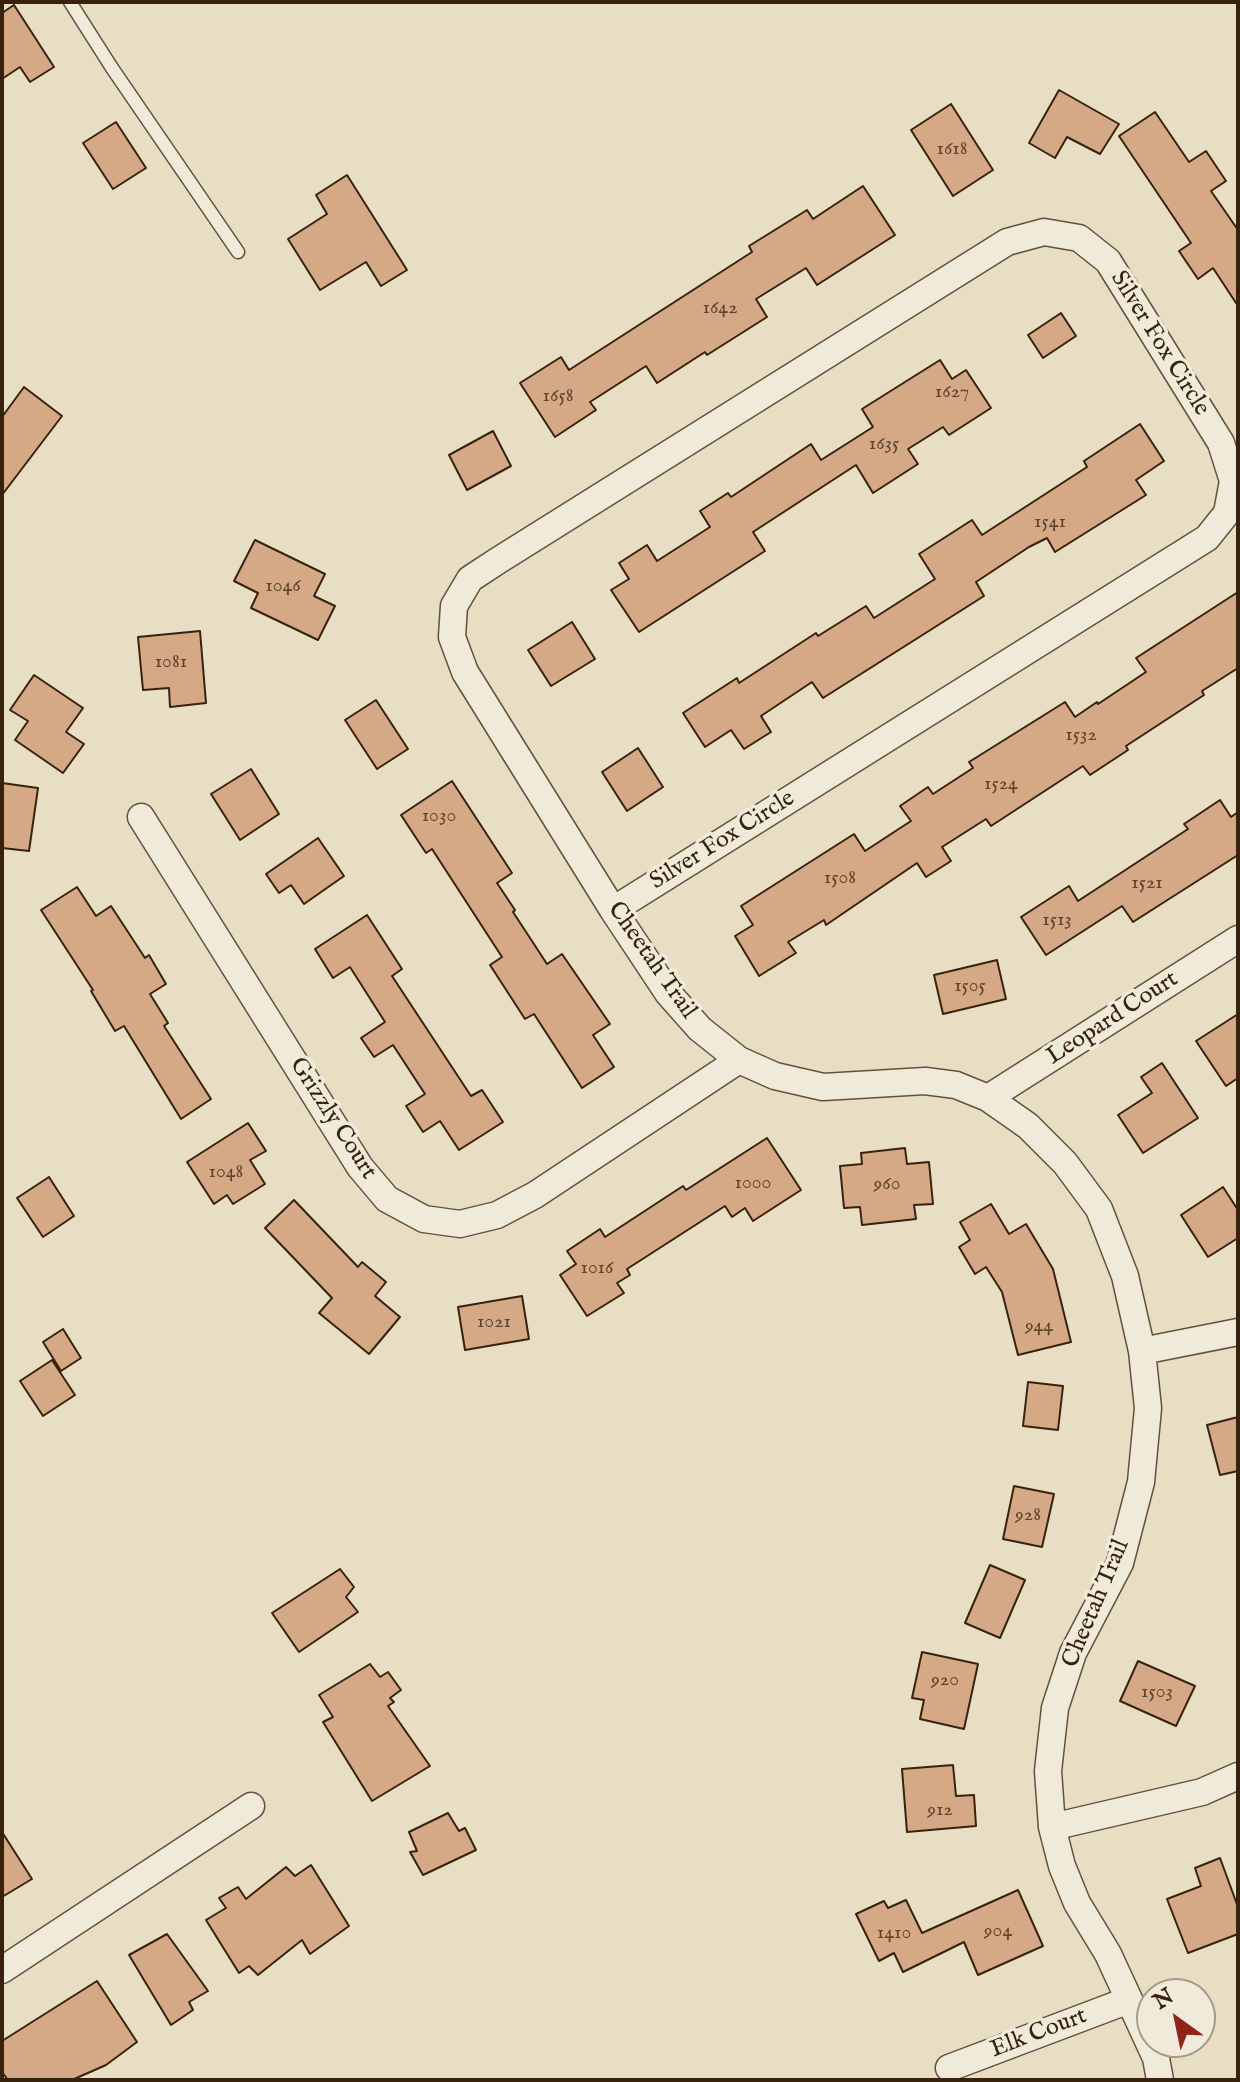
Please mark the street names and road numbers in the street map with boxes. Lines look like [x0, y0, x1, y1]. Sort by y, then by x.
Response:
street label: Silver Fox Circle [1103, 266, 1215, 422]
street label: Silver Fox Circle [645, 785, 801, 897]
street label: Cheetah Trail [600, 897, 702, 1025]
street label: Leopard Court [1042, 966, 1184, 1072]
street label: Grizzly Court [282, 1053, 382, 1185]
street label: Cheetah Trail [1057, 1536, 1137, 1672]
street label: Elk Court [987, 2002, 1091, 2066]

